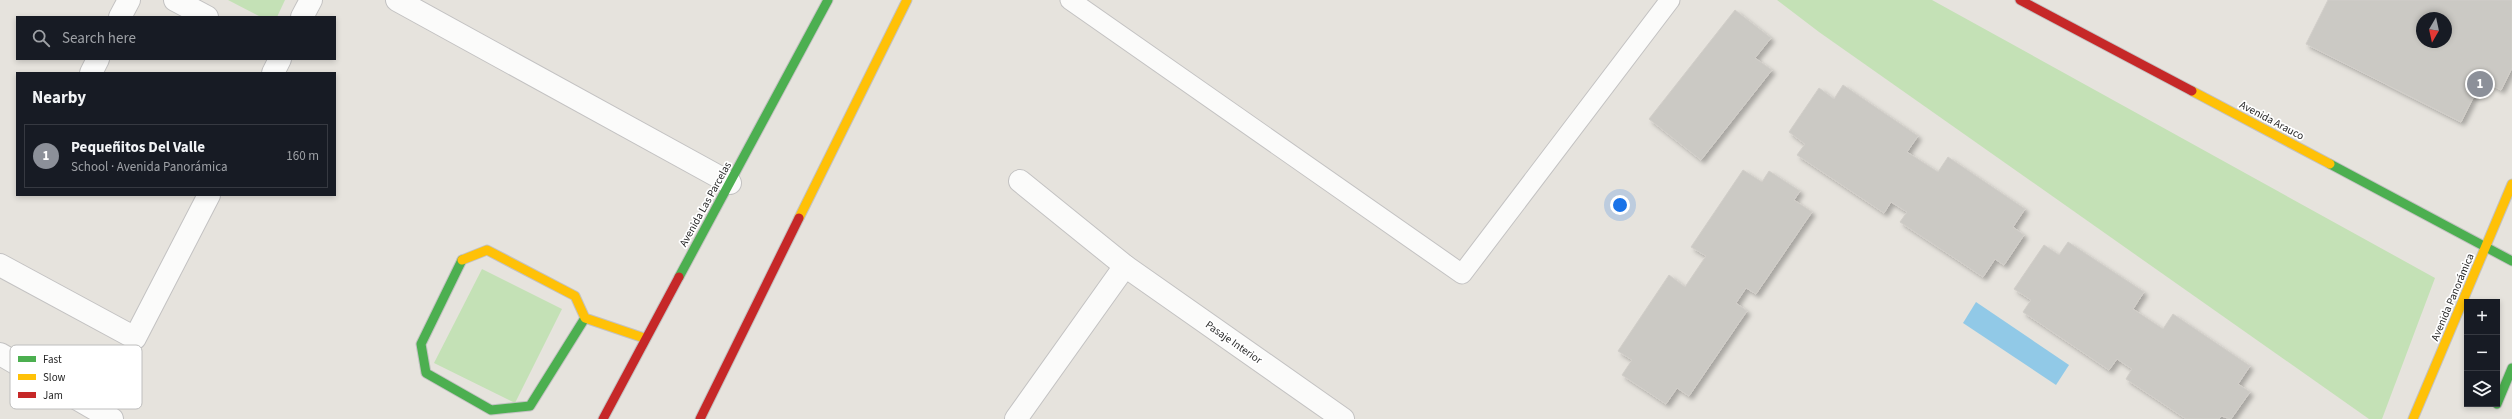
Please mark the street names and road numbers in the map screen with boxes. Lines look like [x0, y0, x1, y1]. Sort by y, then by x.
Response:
street label: Avenida Arauco [2237, 97, 2307, 144]
street label: Avenida Las Parcelas [676, 159, 735, 249]
street label: Avenida Panorámica [2427, 251, 2478, 343]
street label: Pasaje Interior [1202, 317, 1265, 368]

